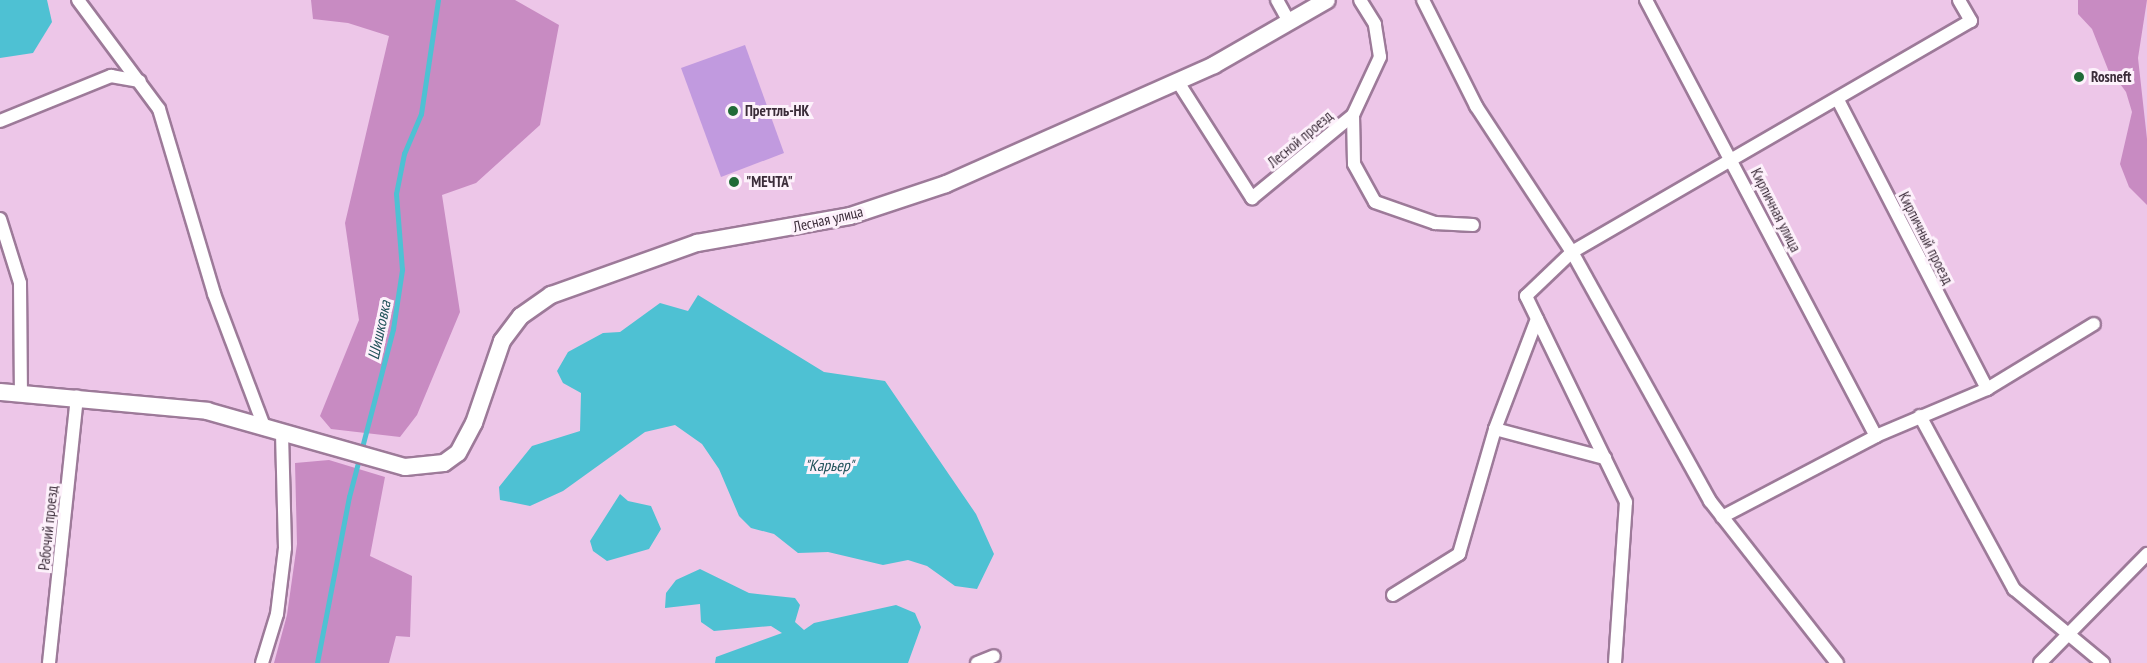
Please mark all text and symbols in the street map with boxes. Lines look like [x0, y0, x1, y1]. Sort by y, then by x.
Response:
place label: Rosneft [2091, 68, 2131, 86]
marker: Rosneft [2072, 70, 2086, 84]
place label: Преттль-НК [745, 102, 809, 120]
marker: Преттль-НК [726, 104, 740, 118]
street label: Лесной проезд [1264, 107, 1336, 171]
street label: Кирпичная улица [1747, 165, 1805, 255]
place label: "МЕЧТА" [746, 173, 793, 191]
marker: "МЕЧТА" [727, 175, 741, 189]
street label: Кирпичный проезд [1895, 189, 1957, 287]
street label: Лесная улица [791, 202, 865, 236]
water label: Шишковка [363, 299, 395, 361]
water label: "Карьер" [804, 455, 854, 475]
street label: Рабочий проезд [35, 485, 61, 571]

